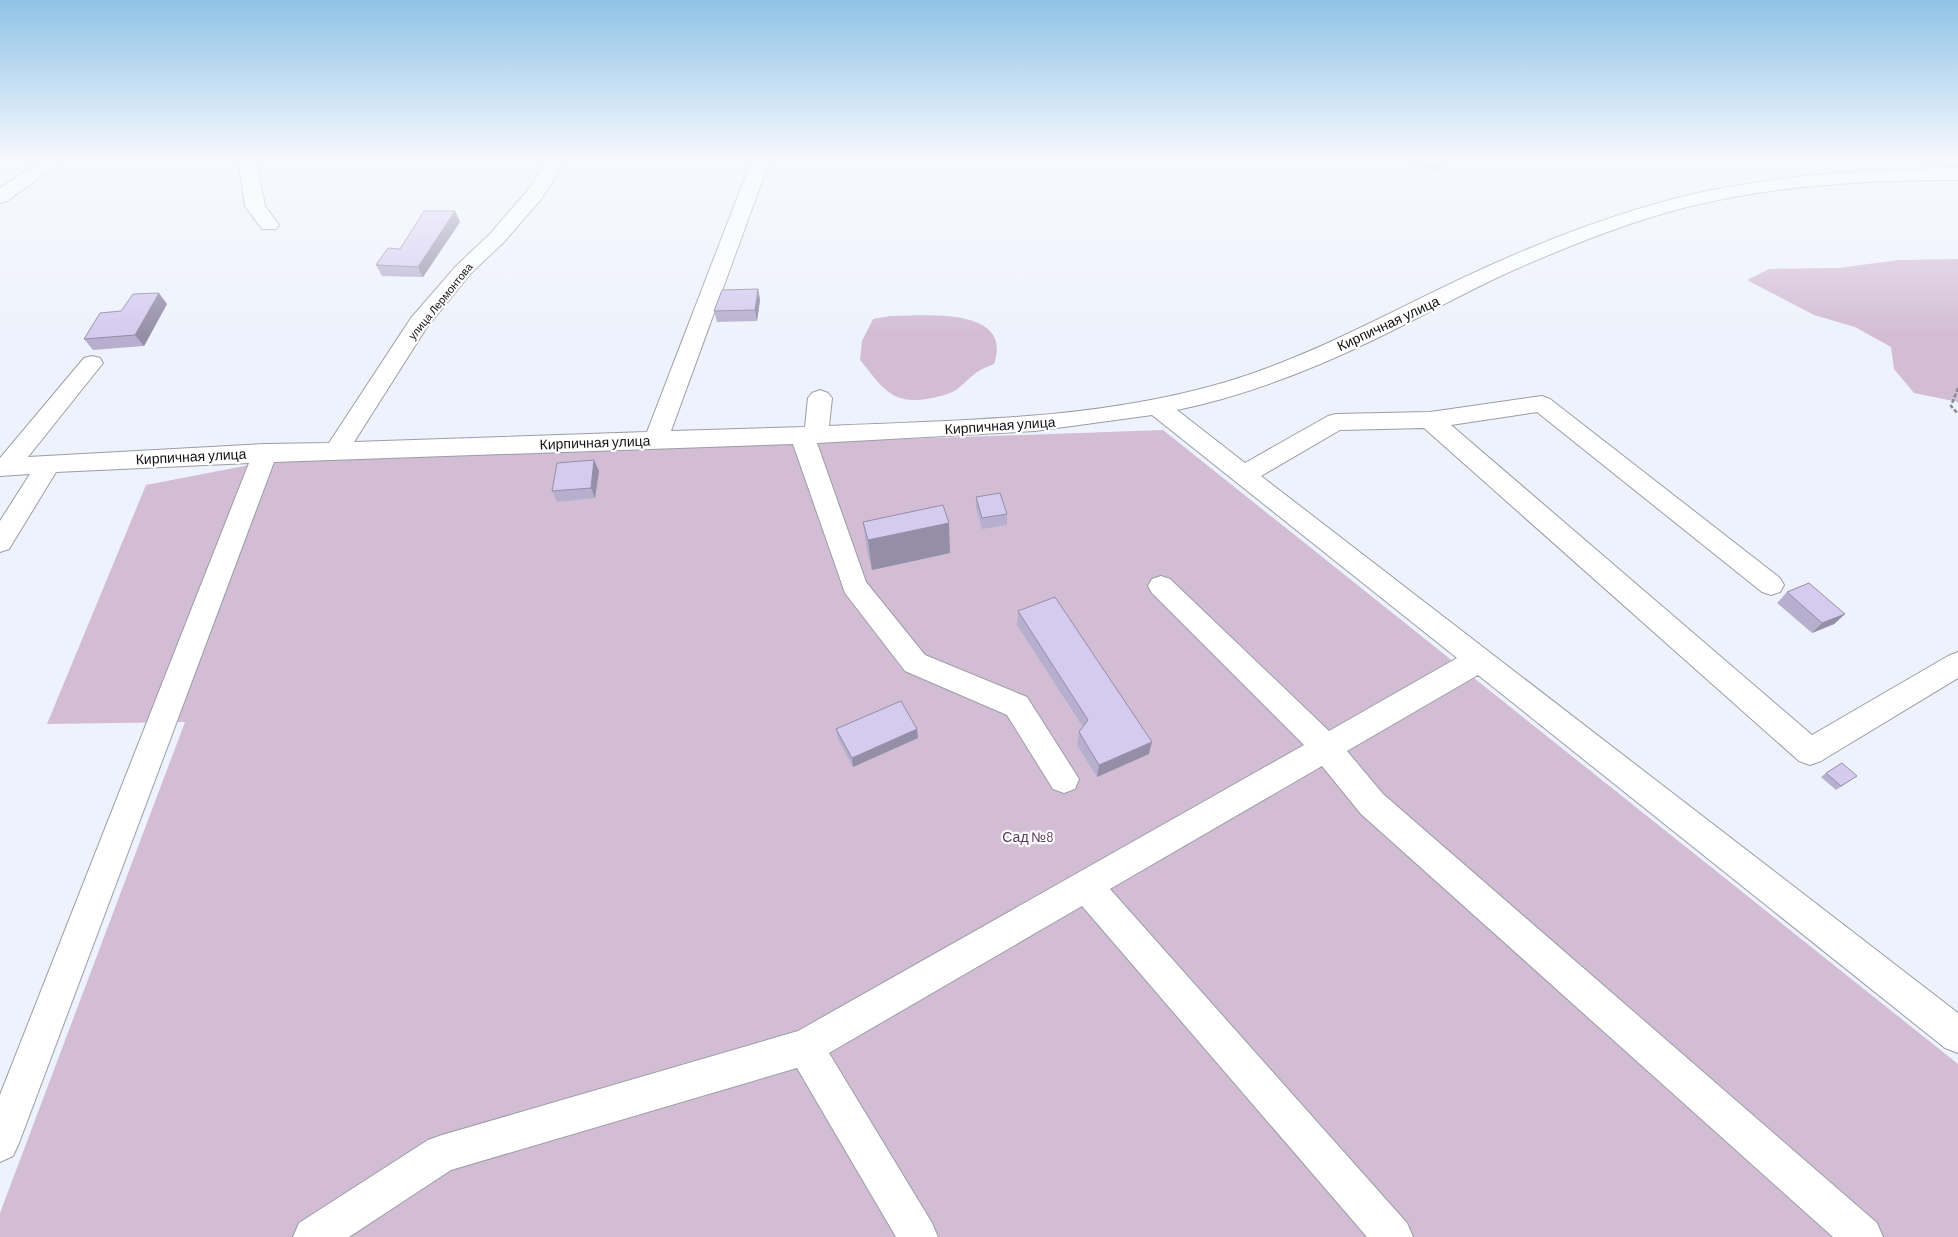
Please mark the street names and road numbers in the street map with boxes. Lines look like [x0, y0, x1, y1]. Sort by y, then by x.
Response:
street label: улица Лермонтова [405, 260, 475, 342]
street label: Кирпичная улица [1334, 292, 1442, 354]
street label: Кирпичная улица [944, 413, 1056, 437]
street label: Кирпичная улица [539, 432, 651, 452]
street label: Кирпичная улица [135, 445, 247, 467]

